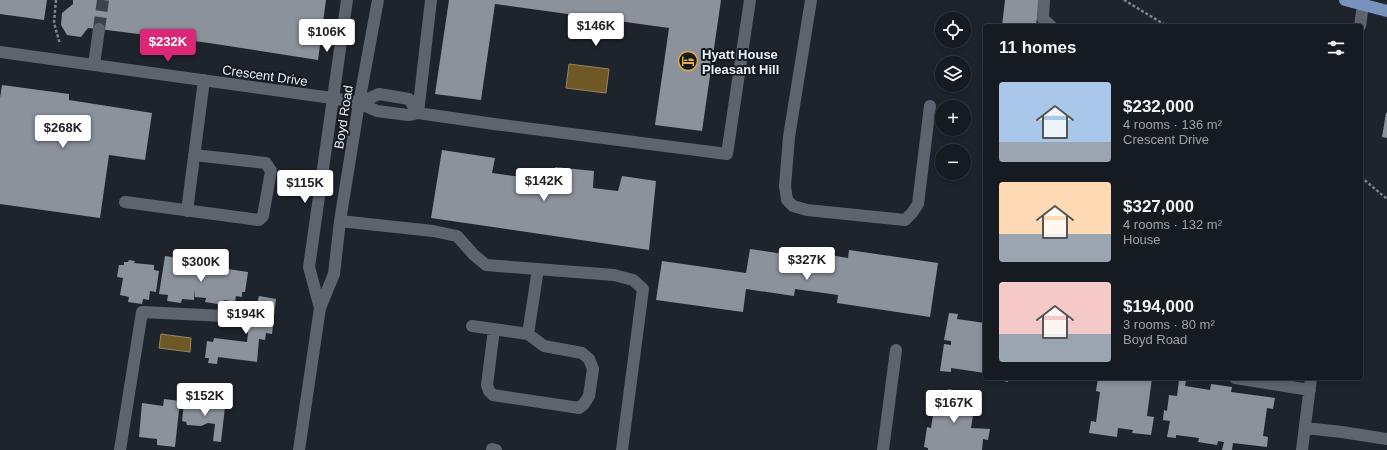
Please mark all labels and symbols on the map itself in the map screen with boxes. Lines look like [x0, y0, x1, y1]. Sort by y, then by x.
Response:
pin: $146K [568, 13, 624, 47]
pin: $106K [299, 19, 355, 53]
pin: $232K [140, 29, 196, 63]
place label: Hyatt House Pleasant Hill [702, 47, 779, 77]
hotel icon: Hyatt House Pleasant Hill [677, 50, 699, 72]
street label: Crescent Drive [221, 62, 309, 89]
street label: Boyd Road [331, 84, 356, 150]
pin: $268K [35, 115, 91, 149]
pin: $142K [516, 168, 572, 202]
pin: $115K [277, 170, 333, 204]
pin: $327K [779, 247, 835, 281]
pin: $300K [173, 249, 229, 283]
pin: $194K [218, 301, 274, 335]
pin: $152K [177, 383, 233, 417]
pin: $167K [926, 390, 982, 424]

